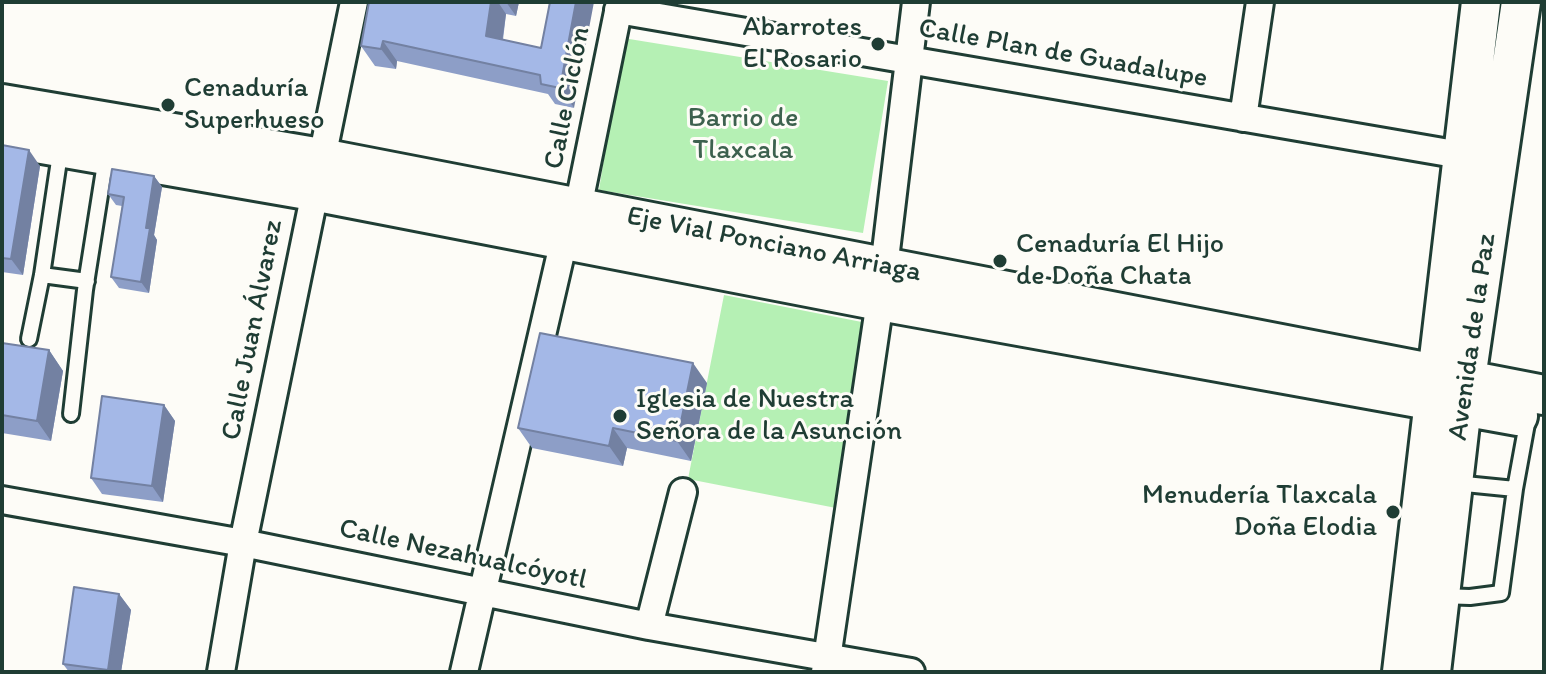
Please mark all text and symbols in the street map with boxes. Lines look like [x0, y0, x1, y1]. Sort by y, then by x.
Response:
place label: Abarrotes El Rosario [743, 11, 862, 77]
street label: Calle Plan de Guadalupe [916, 12, 1210, 96]
street label: Calle Ciclón [538, 24, 598, 172]
marker: Abarrotes El Rosario [869, 35, 887, 53]
place label: Cenaduría Superhueso [184, 72, 324, 138]
marker: Cenaduría Superhueso [159, 96, 177, 114]
park label: Barrio de Tlaxcala [688, 102, 798, 168]
street label: Eje Vial Ponciano Arriaga [624, 200, 924, 290]
street label: Calle Juan Álvarez [215, 217, 291, 443]
place label: Cenaduría El Hijo de Doña Chata [1016, 228, 1224, 294]
street label: Avenida de la Paz [1442, 231, 1504, 443]
marker: Cenaduría El Hijo de Doña Chata [991, 252, 1009, 270]
place label: Iglesia de Nuestra Señora de la Asunción [636, 383, 902, 449]
marker: Iglesia de Nuestra Señora de la Asunción [611, 407, 629, 425]
place label: Menudería Tlaxcala Doña Elodia [1142, 479, 1377, 545]
marker: Menudería Tlaxcala Doña Elodia [1384, 503, 1402, 521]
street label: Calle Nezahualcóyotl [336, 512, 590, 598]

